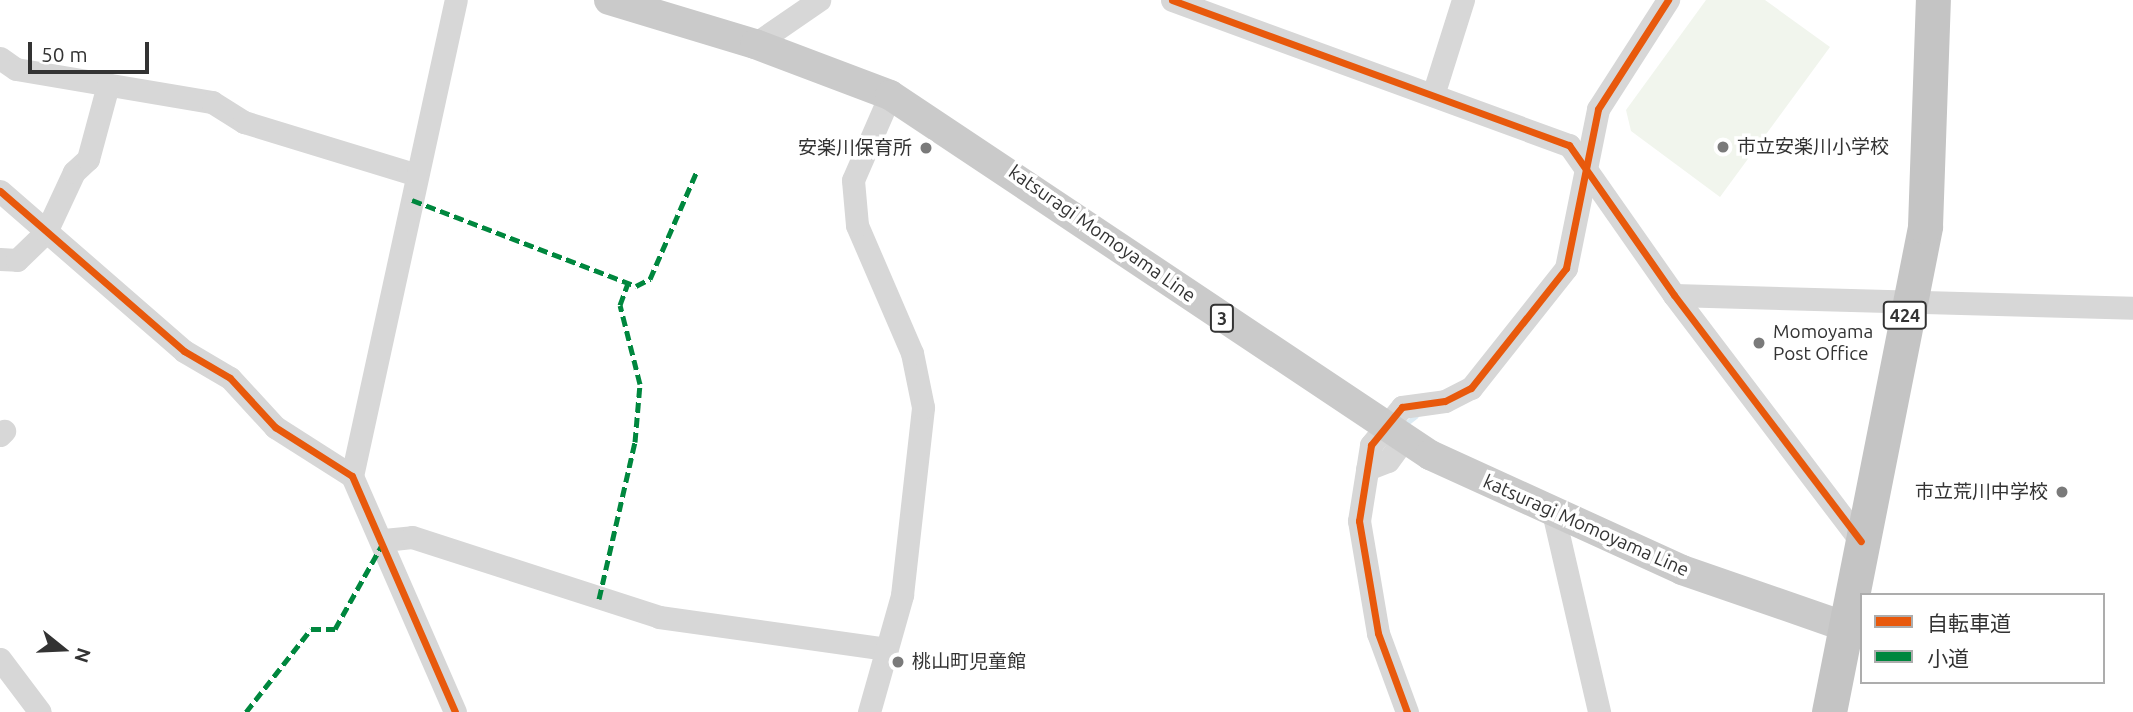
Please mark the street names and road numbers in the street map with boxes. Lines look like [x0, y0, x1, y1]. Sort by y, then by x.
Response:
street label: katsuragi Momoyama Line [1004, 161, 1200, 307]
road number: 424 [1882, 300, 1928, 330]
road number: 3 [1210, 304, 1234, 332]
street label: katsuragi Momoyama Line [1480, 470, 1692, 582]

